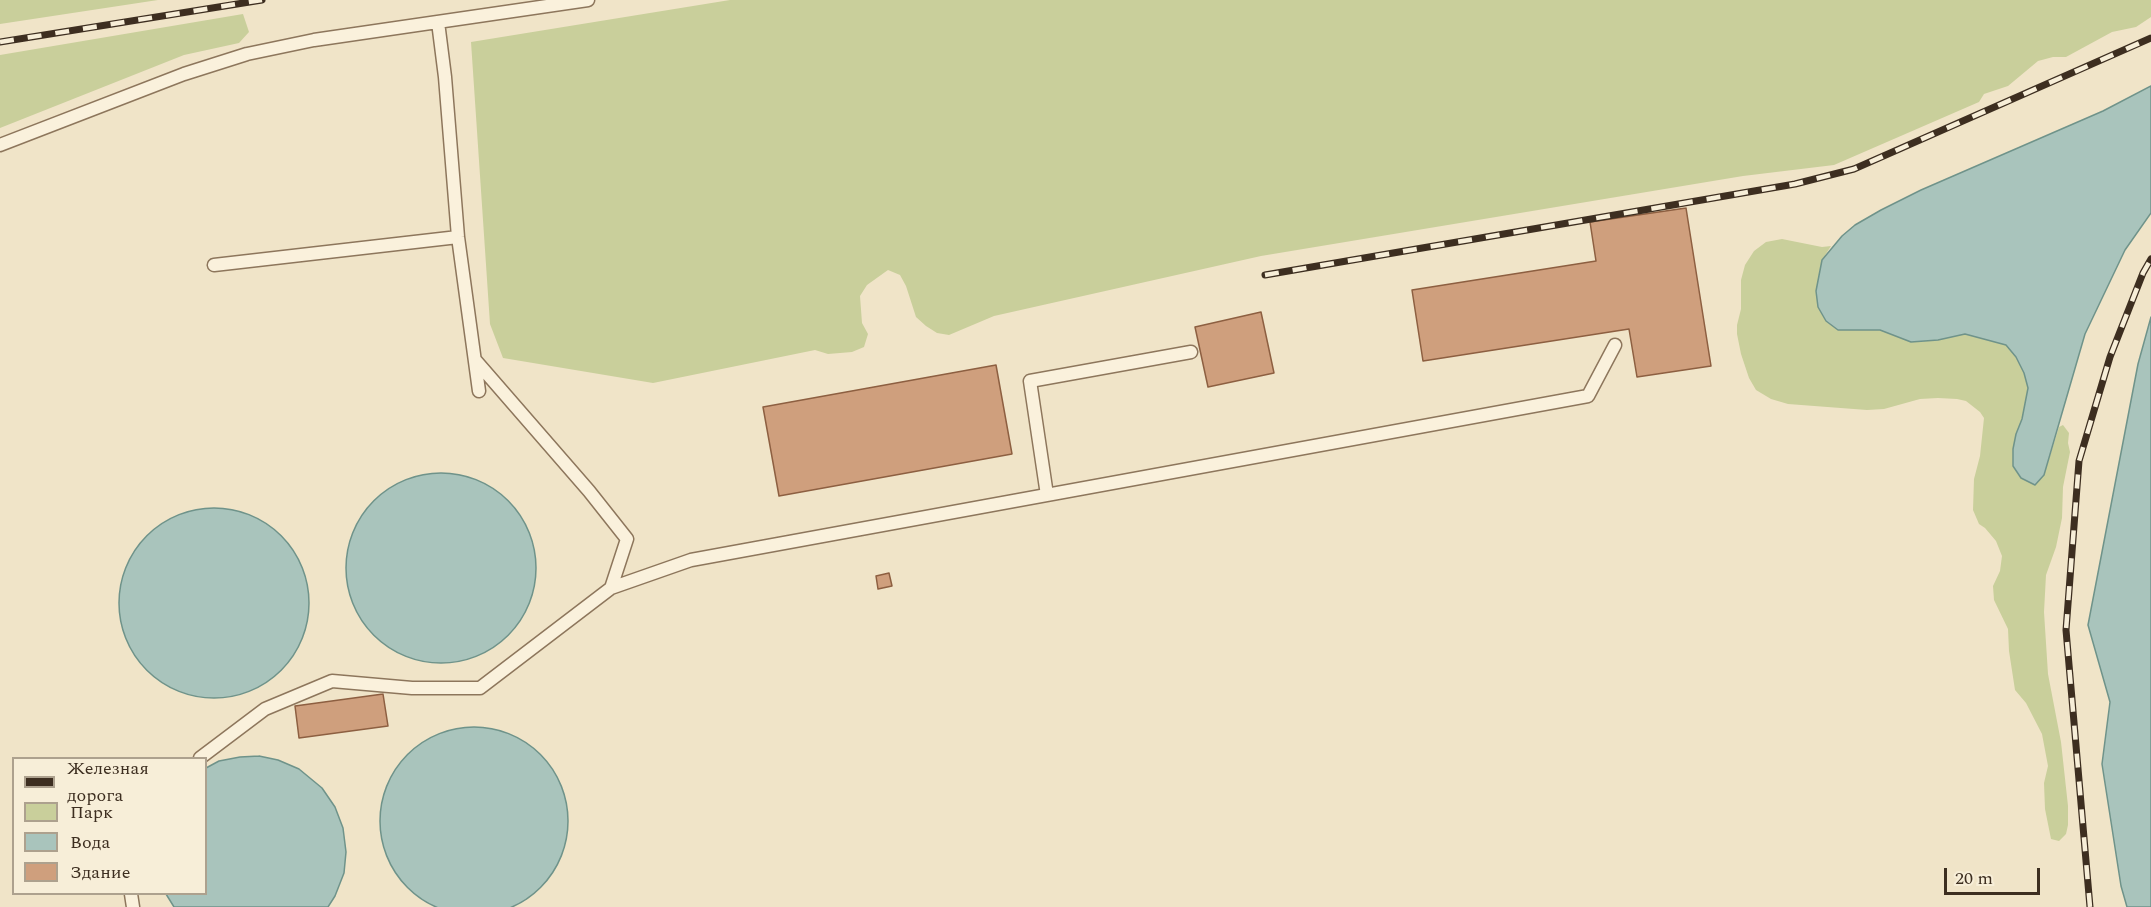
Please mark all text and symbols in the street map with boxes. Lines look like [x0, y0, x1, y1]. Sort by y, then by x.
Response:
text: Железная дорога [67, 755, 149, 809]
legend [12, 757, 207, 895]
text: Парк [70, 799, 113, 826]
text: Вода [70, 829, 110, 856]
scale bar [1947, 856, 2043, 894]
text: Здание [70, 859, 130, 886]
text: 20 m [1955, 865, 1993, 892]

